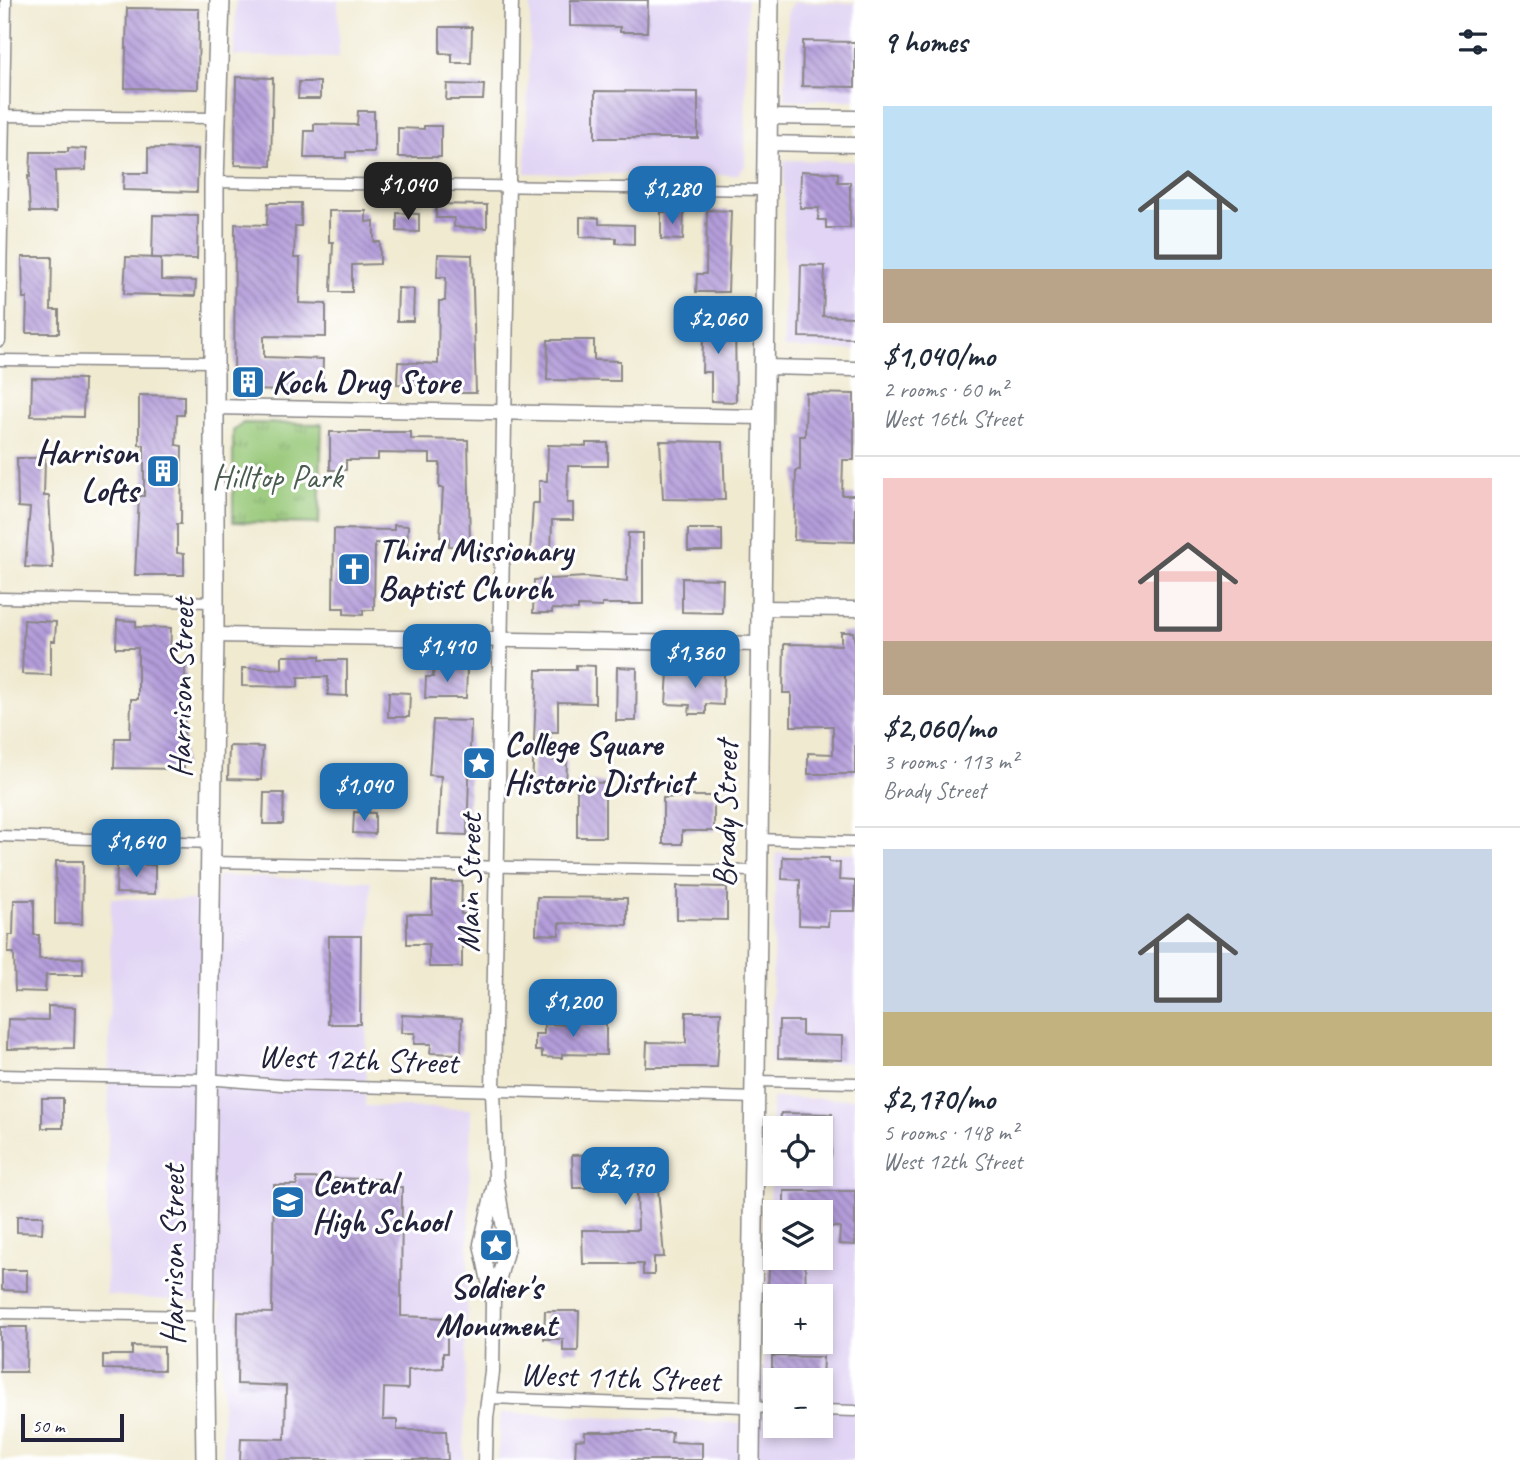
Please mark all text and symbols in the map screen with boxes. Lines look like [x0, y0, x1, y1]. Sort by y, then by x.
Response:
text: 9 homes [883, 23, 967, 61]
icon: filters [1454, 23, 1492, 61]
icon: home [1125, 152, 1251, 278]
pin: $1,040 [351, 162, 465, 222]
pin: $1,280 [615, 166, 729, 226]
text: $1,040 [380, 170, 436, 199]
text: $1,280 [644, 174, 700, 203]
pin: $2,060 [661, 296, 775, 356]
text: $2,060 [690, 304, 746, 333]
text: $1,040/mo [883, 337, 995, 375]
place label: Koch Drug Store [272, 361, 462, 403]
building icon: Koch Drug Store [229, 363, 267, 401]
text: 2 rooms · 60 m² [883, 375, 1007, 404]
text: West 16th Street [883, 404, 1022, 433]
place label: Harrison Lofts [35, 431, 141, 511]
building icon: Harrison Lofts [144, 452, 182, 490]
park label: Hilltop Park [212, 456, 344, 498]
icon: home [1125, 524, 1251, 650]
place label: Third Missionary Baptist Church [378, 529, 576, 609]
church icon: Third Missionary Baptist Church [335, 550, 373, 588]
street label: Harrison Street [158, 595, 204, 778]
pin: $1,410 [390, 624, 504, 684]
pin: $1,360 [638, 630, 752, 690]
text: $1,410 [419, 632, 475, 661]
text: $1,360 [667, 638, 723, 667]
text: $2,060/mo [883, 709, 996, 747]
place label: College Square Historic District [504, 723, 698, 803]
street label: Brady Street [703, 736, 747, 888]
place icon: College Square Historic District [460, 744, 498, 782]
text: 3 rooms · 113 m² [883, 747, 1018, 776]
pin: $1,040 [307, 764, 421, 823]
text: $1,040 [336, 771, 392, 800]
text: Brady Street [883, 776, 985, 805]
street label: Main Street [447, 810, 491, 953]
pin: $1,640 [79, 820, 193, 879]
text: $1,640 [108, 827, 164, 856]
icon: home [1125, 895, 1251, 1021]
pin: $1,200 [516, 979, 630, 1039]
text: $1,200 [545, 987, 601, 1016]
street label: West 12th Street [257, 1035, 462, 1084]
text: $2,170/mo [883, 1080, 995, 1118]
map controls [763, 1116, 833, 1438]
button: locate [763, 1116, 833, 1186]
text: 5 rooms · 148 m² [883, 1118, 1018, 1147]
text: West 12th Street [883, 1147, 1022, 1176]
pin: $2,170 [568, 1148, 682, 1207]
text: $2,170 [597, 1155, 653, 1184]
street label: Harrison Street [152, 1162, 194, 1345]
place label: Central High School [312, 1162, 453, 1242]
school or university icon: Central High School [269, 1183, 307, 1221]
button: layers [763, 1200, 833, 1270]
place icon: Soldier's Monument [477, 1226, 515, 1264]
place label: Soldier's Monument [436, 1266, 559, 1346]
button: + [763, 1284, 833, 1354]
street label: West 11th Street [519, 1353, 724, 1402]
button: − [763, 1368, 833, 1438]
scale bar [21, 1411, 124, 1443]
text: 50 m [32, 1414, 64, 1438]

